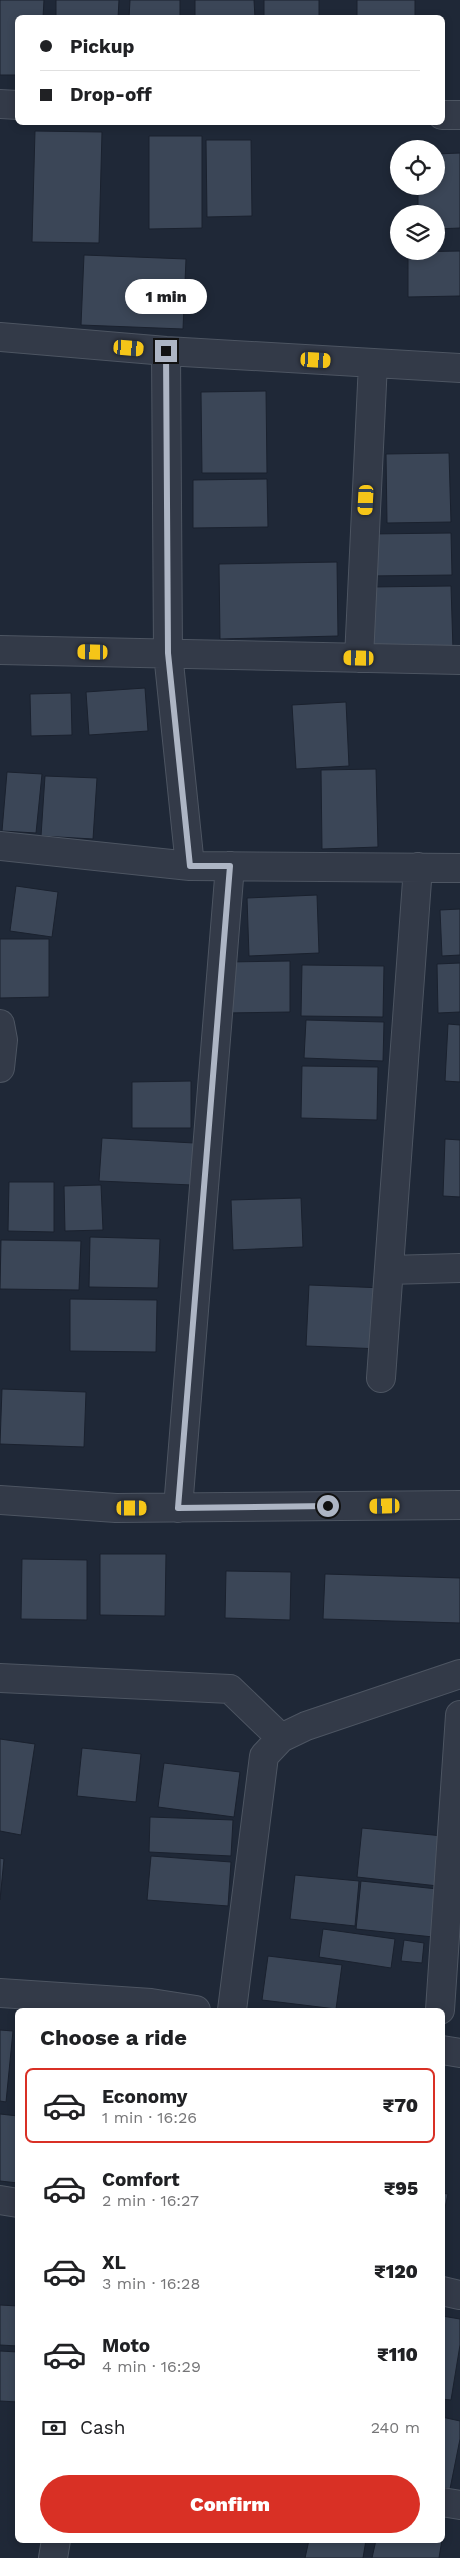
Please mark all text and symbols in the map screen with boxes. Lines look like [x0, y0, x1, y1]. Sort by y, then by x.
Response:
text: Pickup [70, 35, 134, 58]
text: Drop-off [70, 83, 152, 106]
map controls [390, 140, 445, 260]
button: locate [390, 140, 445, 195]
button: layers [390, 205, 445, 260]
callout: 1 min [125, 278, 207, 314]
text: 1 min [145, 287, 187, 306]
car [113, 339, 144, 357]
route end [155, 340, 177, 362]
car [300, 352, 331, 368]
car [357, 485, 374, 515]
car [77, 644, 108, 660]
car [343, 650, 374, 666]
route start [317, 1495, 339, 1517]
car [369, 1498, 400, 1514]
car [117, 1501, 147, 1516]
text: Choose a ride [40, 2025, 187, 2050]
icon: car [42, 2083, 87, 2128]
text: Economy [102, 2085, 187, 2108]
text: ₹70 [383, 2094, 418, 2117]
text: 1 min · 16:26 [102, 2108, 197, 2127]
icon: car [42, 2166, 87, 2211]
text: Comfort [102, 2168, 180, 2191]
text: ₹95 [384, 2177, 418, 2200]
text: 2 min · 16:27 [102, 2191, 199, 2210]
icon: car [42, 2249, 87, 2294]
text: XL [102, 2251, 126, 2274]
text: ₹120 [374, 2260, 418, 2283]
text: 3 min · 16:28 [102, 2274, 200, 2293]
icon: car [42, 2332, 87, 2377]
text: Moto [102, 2334, 150, 2357]
text: ₹110 [377, 2343, 418, 2366]
text: 4 min · 16:29 [102, 2357, 201, 2376]
icon: cash [40, 2414, 68, 2442]
text: Cash [80, 2416, 126, 2439]
text: 240 m [371, 2418, 420, 2437]
button: Confirm [40, 2475, 420, 2533]

